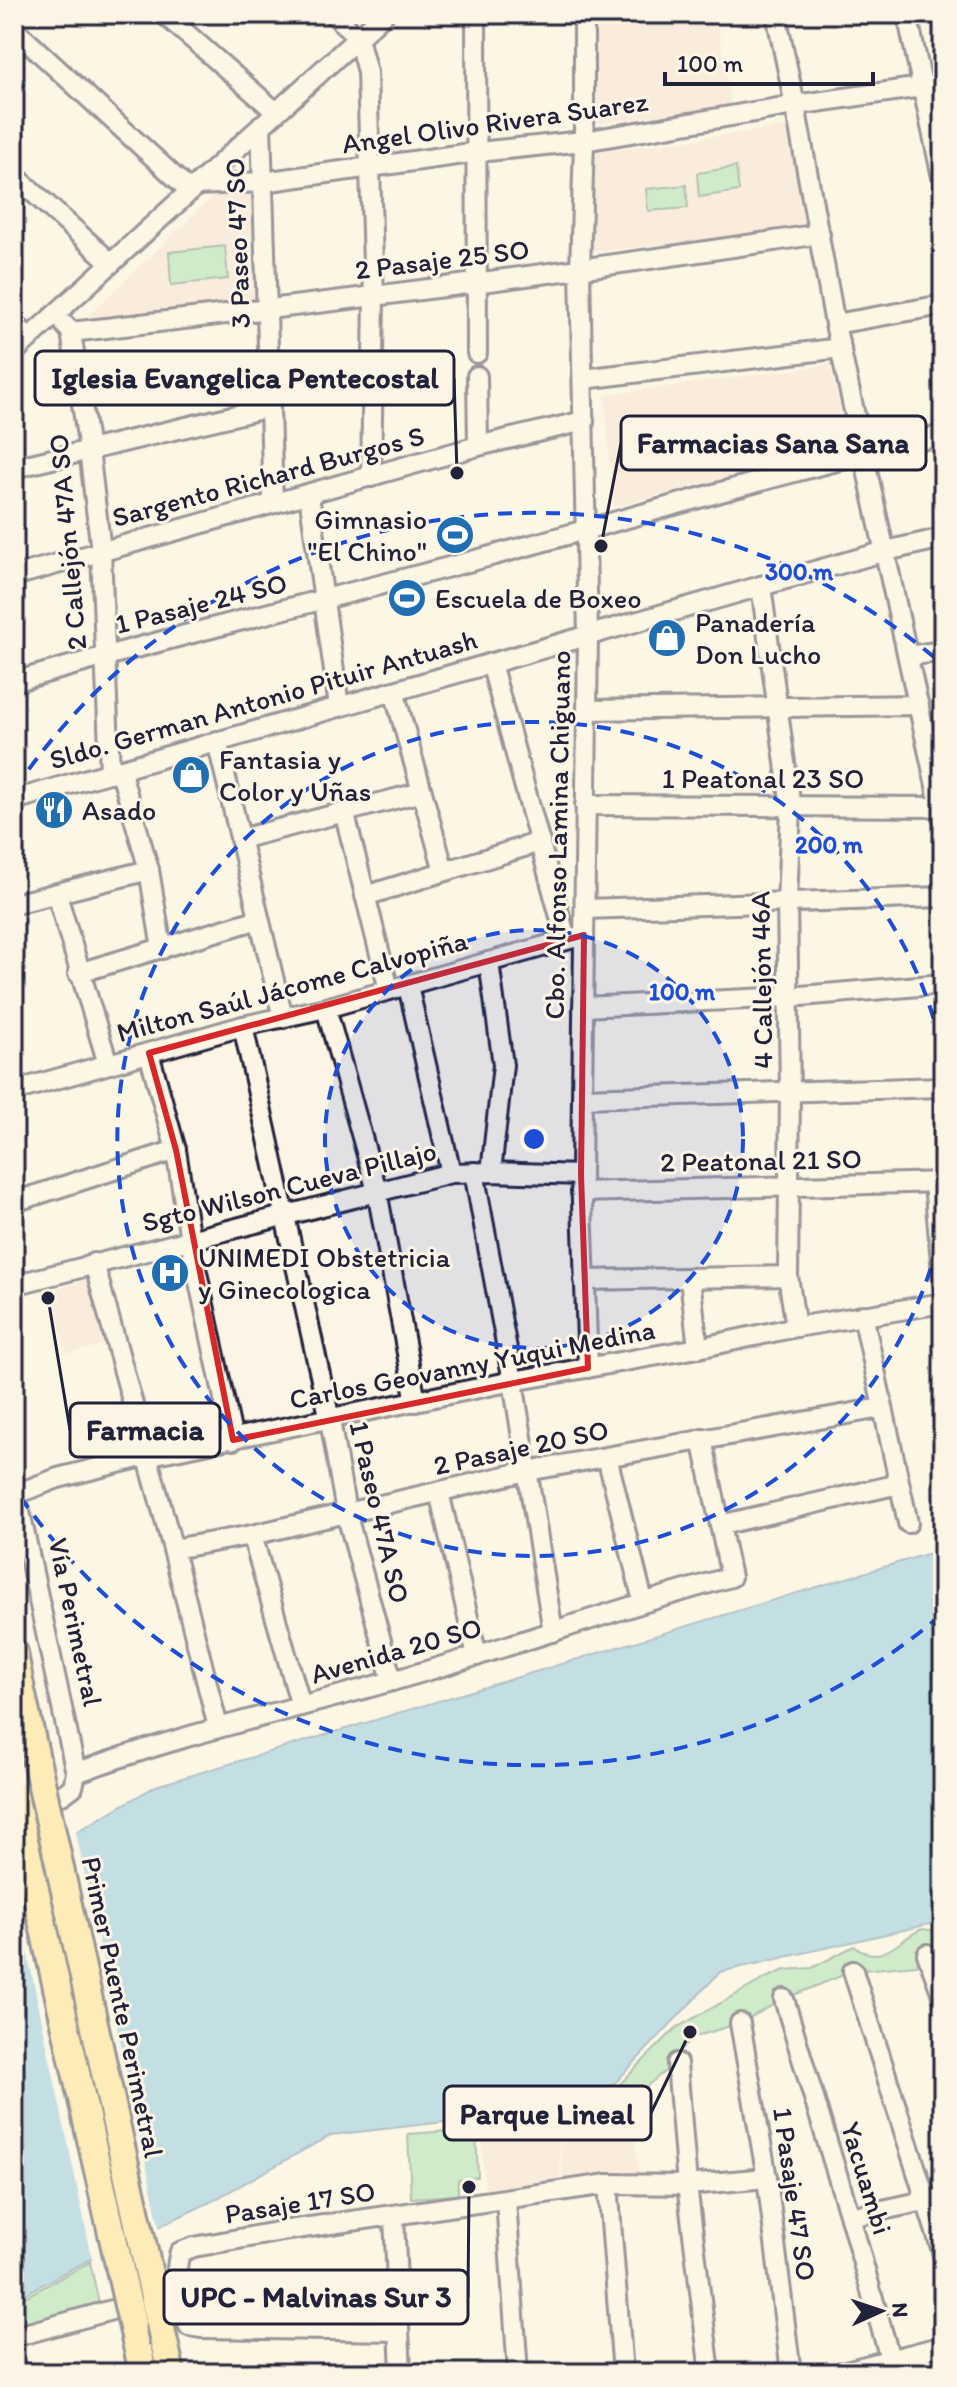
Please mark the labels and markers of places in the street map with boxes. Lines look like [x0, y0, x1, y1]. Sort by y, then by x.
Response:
callout: Iglesia Evangelica Pentecostal [35, 351, 454, 405]
callout: Farmacias Sana Sana [621, 416, 926, 470]
place label: Gimnasio "El Chino" [307, 502, 427, 568]
sports icon: Gimnasio "El Chino" [434, 514, 476, 556]
sports icon: Escuela de Boxeo [386, 577, 428, 619]
place label: Escuela de Boxeo [435, 581, 642, 615]
place label: Panadería Don Lucho [695, 605, 821, 671]
shop icon: Panadería Don Lucho [646, 617, 688, 659]
place label: Fantasia y Color y Uñas [219, 742, 371, 808]
shop icon: Fantasia y Color y Uñas [170, 754, 212, 796]
restaurant icon: Asado [33, 789, 75, 831]
place label: Asado [82, 793, 156, 827]
centre of rings [520, 1125, 548, 1153]
place label: UNIMEDI Obstetricia y Ginecologica [198, 1240, 451, 1306]
hospital icon: UNIMEDI Obstetricia y Ginecologica [149, 1252, 191, 1294]
callout: Farmacia [70, 1403, 220, 1457]
callout: Parque Lineal [444, 2086, 651, 2140]
callout: UPC - Malvinas Sur 3 [164, 2270, 468, 2324]

